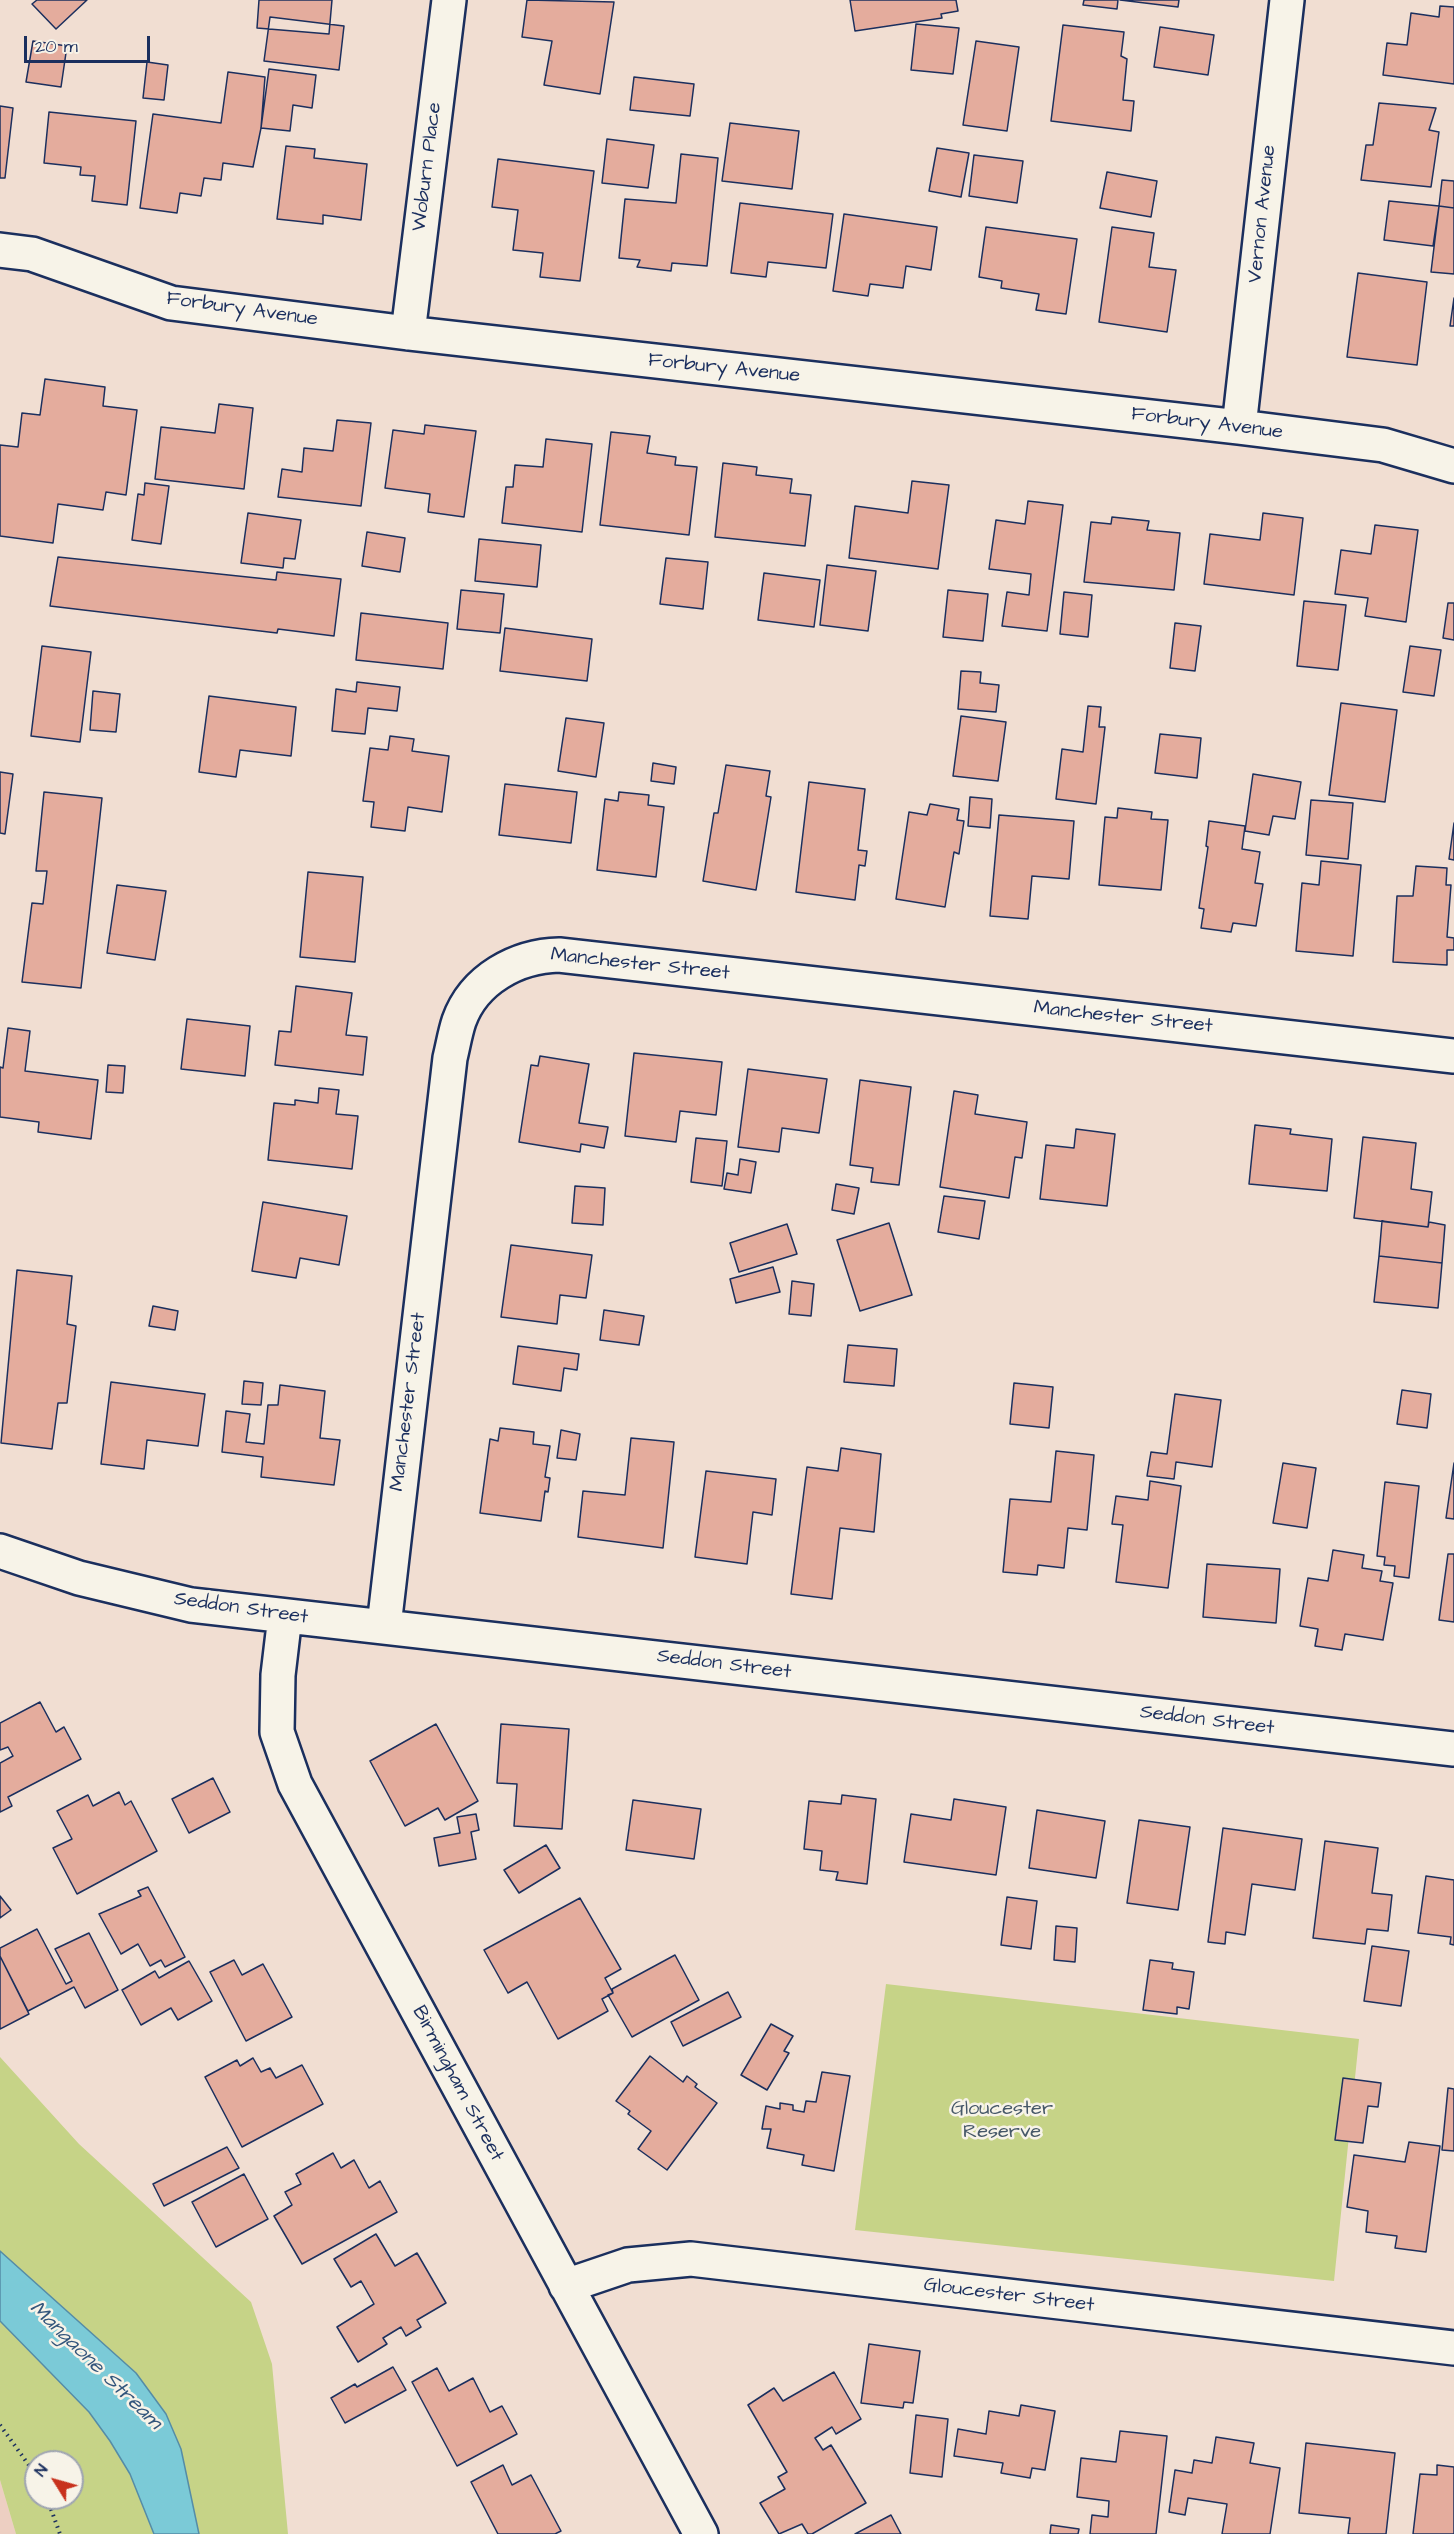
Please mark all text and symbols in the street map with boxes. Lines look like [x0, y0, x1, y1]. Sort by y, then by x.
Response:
scale bar [27, 24, 153, 62]
text: 20 m [35, 34, 78, 59]
street label: Woburn Place [408, 101, 448, 233]
street label: Vernon Avenue [1244, 144, 1282, 284]
street label: Forbury Avenue [165, 288, 319, 332]
street label: Forbury Avenue [647, 349, 801, 389]
street label: Forbury Avenue [1130, 403, 1284, 445]
street label: Manchester Street [549, 944, 731, 986]
street label: Manchester Street [1032, 997, 1214, 1039]
street label: Manchester Street [386, 1311, 432, 1493]
street label: Seddon Street [172, 1588, 310, 1630]
street label: Seddon Street [655, 1645, 793, 1685]
street label: Seddon Street [1138, 1701, 1276, 1741]
street label: Birmingham Street [406, 2002, 508, 2166]
park label: Gloucester Reserve [951, 2098, 1053, 2145]
street label: Gloucester Street [922, 2274, 1096, 2318]
water label: Mangaone Stream [24, 2296, 166, 2436]
north arrow [24, 2450, 84, 2510]
text: N [29, 2460, 53, 2481]

